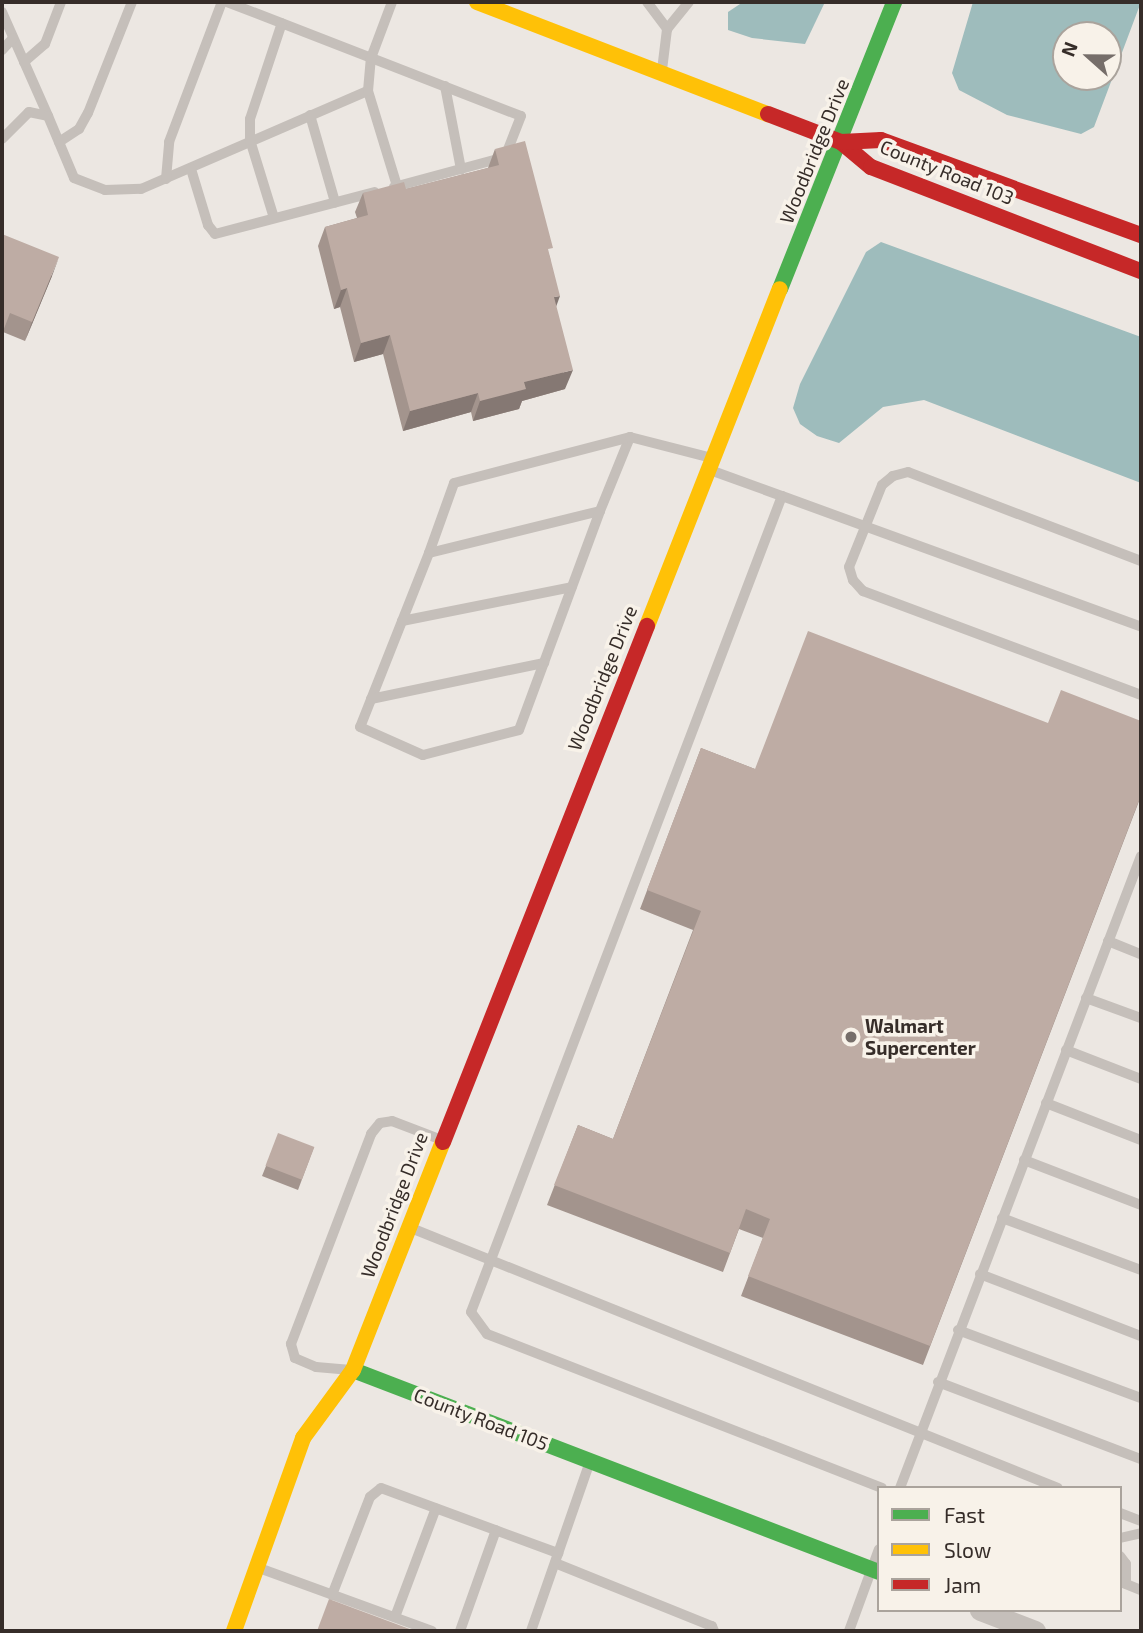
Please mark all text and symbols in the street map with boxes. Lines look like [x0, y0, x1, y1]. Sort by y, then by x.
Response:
north arrow [1052, 21, 1122, 91]
text: N [1056, 38, 1082, 60]
street label: Woodbridge Drive [775, 75, 853, 227]
street label: County Road 103 [877, 135, 1017, 209]
street label: Woodbridge Drive [563, 602, 641, 754]
place label: Walmart Supercenter [865, 1015, 976, 1059]
marker: Walmart Supercenter [843, 1029, 859, 1045]
street label: Woodbridge Drive [356, 1129, 432, 1281]
street label: County Road 105 [411, 1383, 551, 1455]
legend [877, 1486, 1122, 1612]
text: Fast [944, 1502, 985, 1527]
text: Slow [944, 1537, 991, 1562]
text: Jam [944, 1572, 981, 1597]

